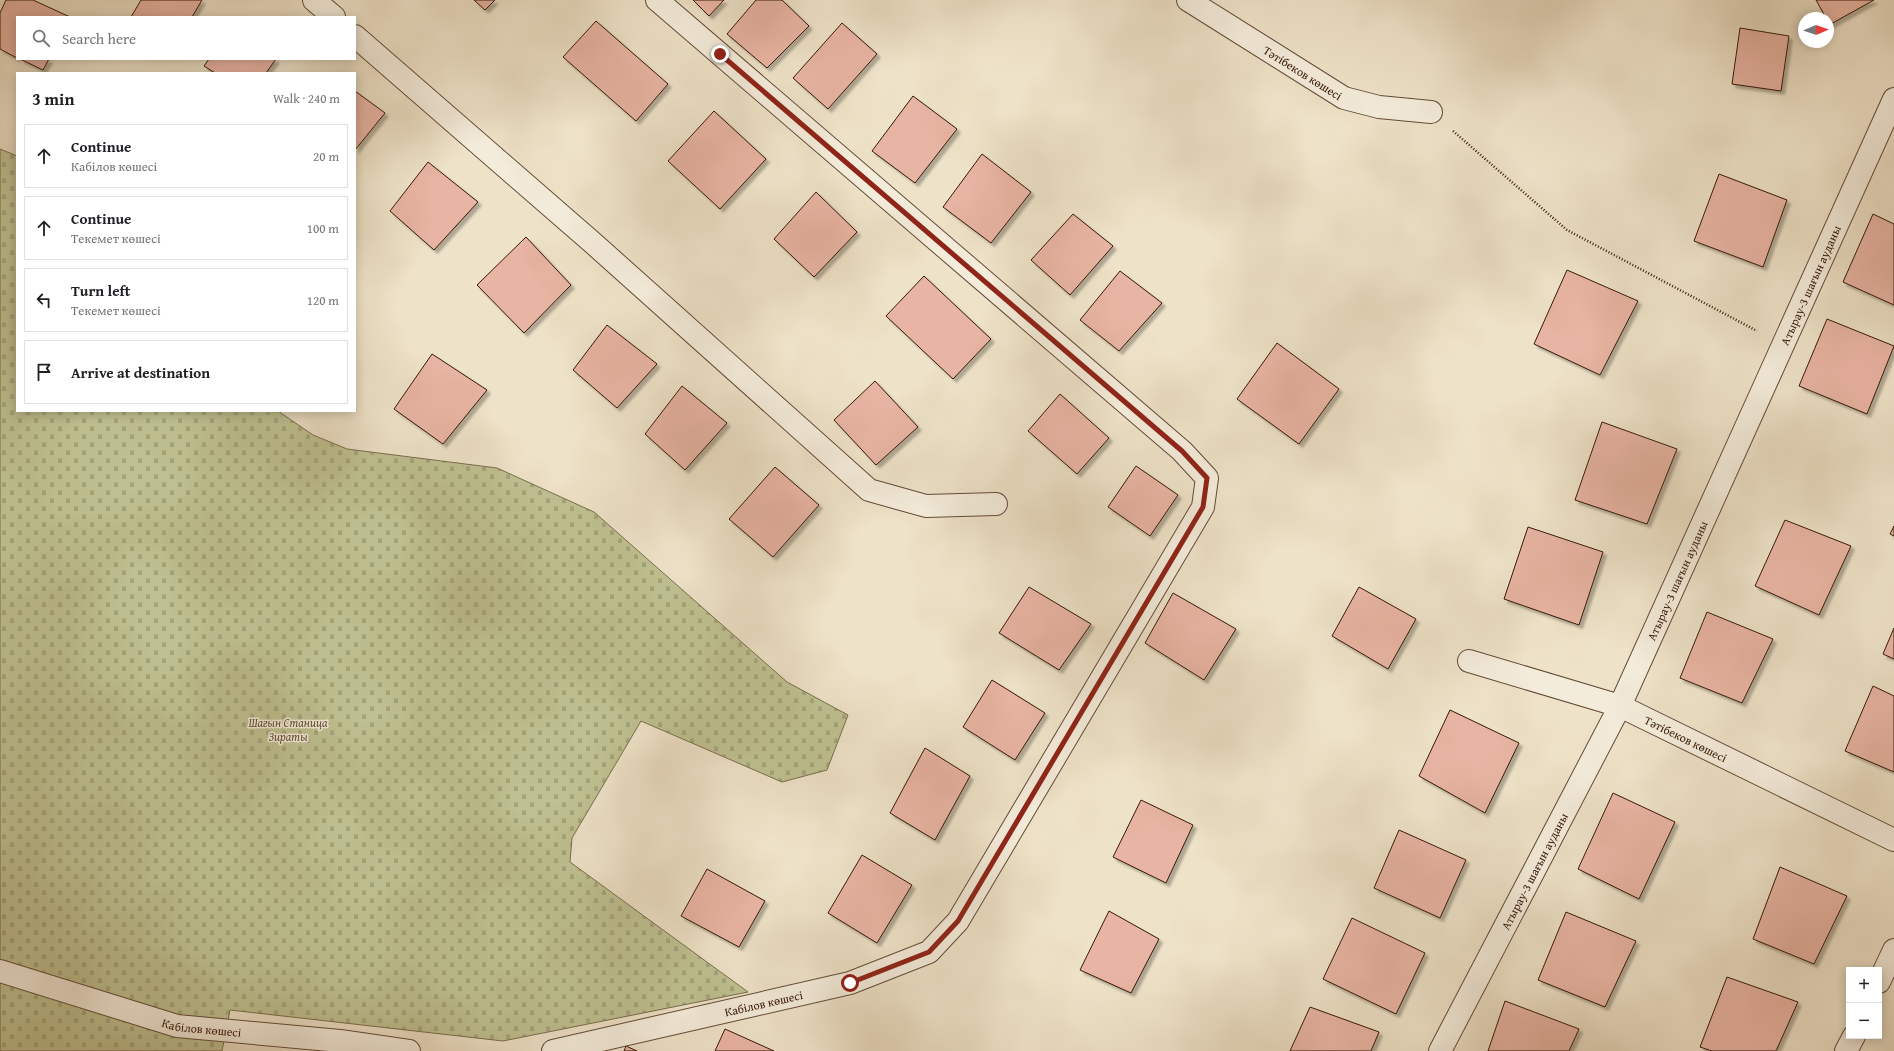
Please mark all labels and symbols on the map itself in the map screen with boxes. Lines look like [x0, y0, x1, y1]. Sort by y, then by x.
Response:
north arrow [1798, 12, 1834, 48]
street label: Тәтібеков көшесі [1261, 41, 1346, 104]
route end [711, 45, 729, 63]
street label: Атырау-3 шағын ауданы [1776, 222, 1845, 348]
street label: Атырау-3 шағын ауданы [1642, 517, 1711, 643]
street label: Тәтібеков көшесі [1642, 711, 1731, 766]
park label: Шағын Станица Зираты [248, 714, 328, 745]
street label: Атырау-3 шағын ауданы [1496, 809, 1572, 932]
route start [841, 974, 859, 992]
street label: Кабілов көшесі [723, 985, 805, 1020]
street label: Кабілов көшесі [160, 1013, 243, 1040]

